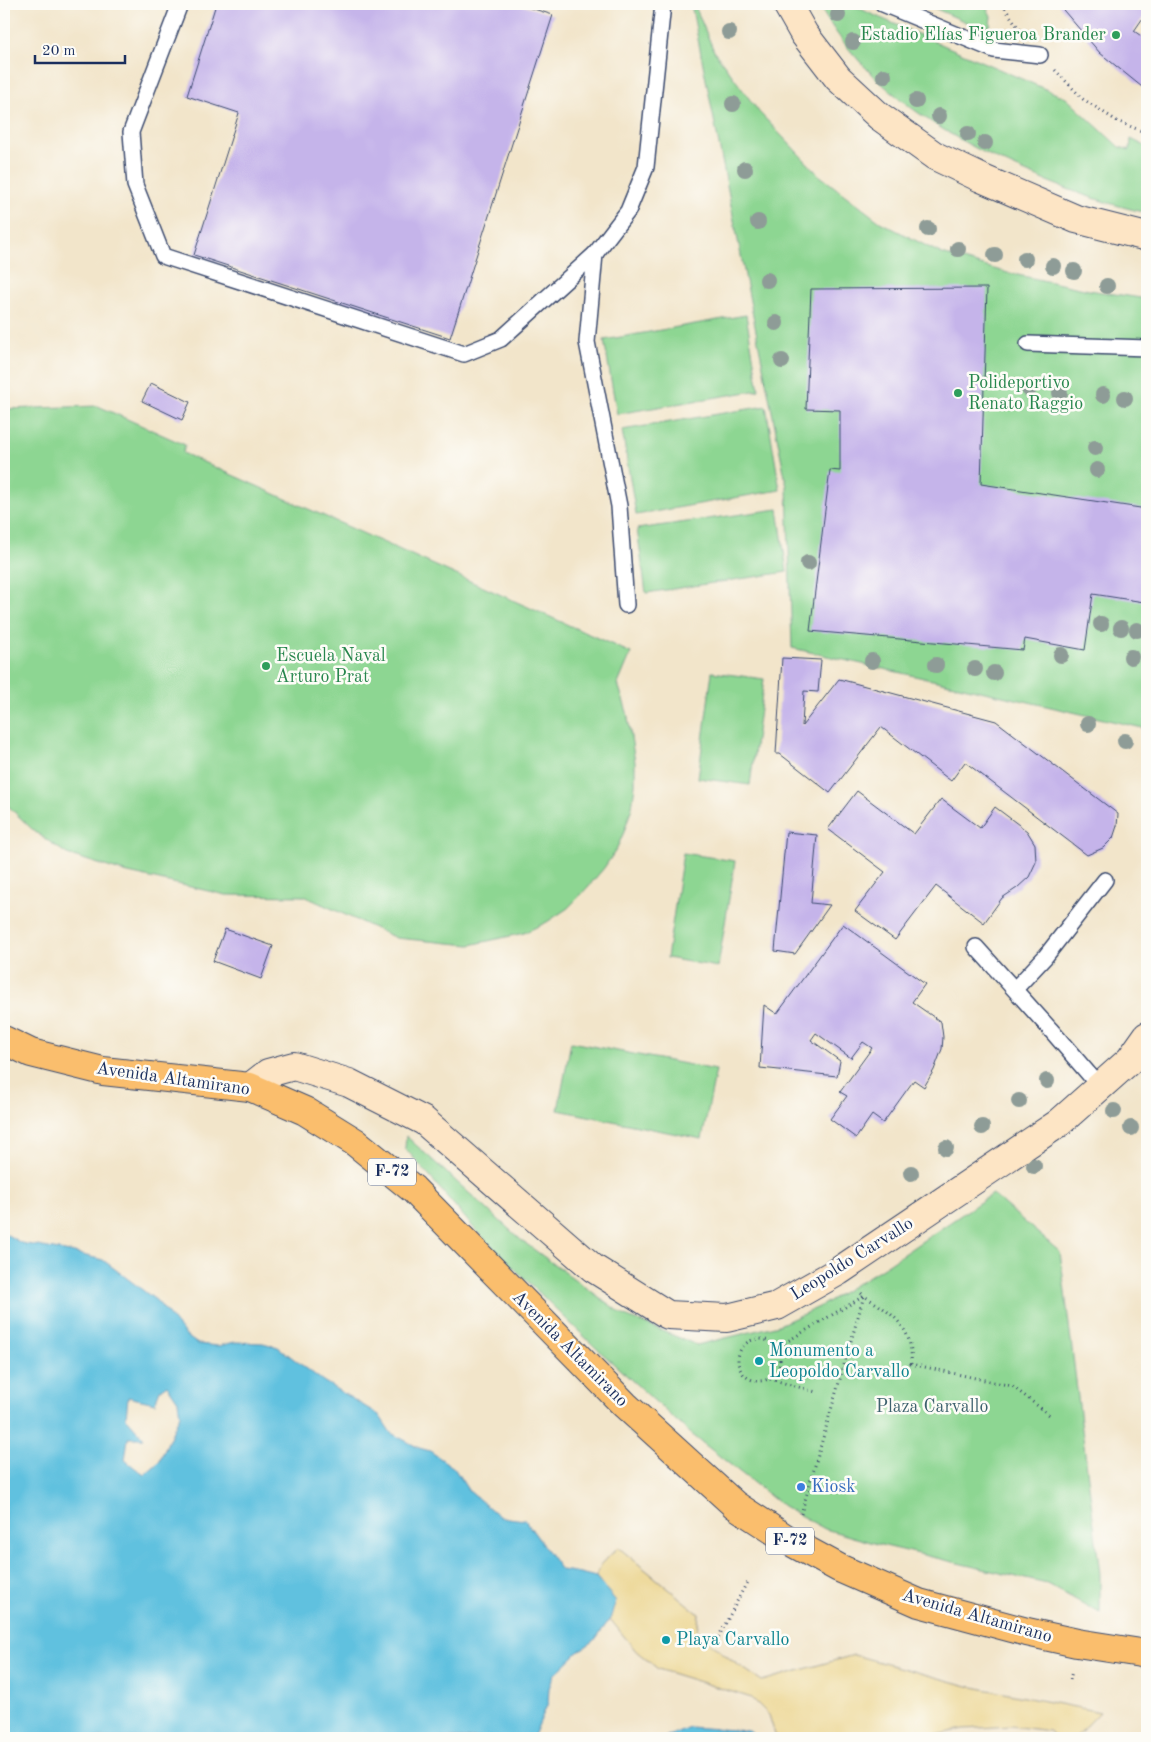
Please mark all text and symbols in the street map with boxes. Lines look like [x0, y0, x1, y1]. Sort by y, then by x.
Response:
place label: Estadio Elías Figueroa Brander [860, 26, 1107, 44]
marker: Estadio Elías Figueroa Brander [1110, 29, 1122, 41]
scale bar [35, 32, 125, 64]
text: 20 m [42, 44, 76, 59]
place label: Polideportivo Renato Raggio [968, 374, 1083, 413]
marker: Polideportivo Renato Raggio [952, 387, 964, 399]
place label: Escuela Naval Arturo Prat [276, 647, 386, 686]
marker: Escuela Naval Arturo Prat [260, 660, 272, 672]
street label: Avenida Altamirano [95, 1059, 251, 1099]
road number: F-72 [368, 1158, 416, 1186]
street label: Leopoldo Carvallo [788, 1214, 916, 1304]
street label: Avenida Altamirano [509, 1288, 631, 1410]
place label: Monumento a Leopoldo Carvallo [769, 1342, 910, 1381]
marker: Monumento a Leopoldo Carvallo [753, 1355, 765, 1367]
park label: Plaza Carvallo [876, 1398, 988, 1416]
place label: Kiosk [811, 1478, 856, 1496]
marker: Kiosk [795, 1481, 807, 1493]
road number: F-72 [766, 1528, 814, 1554]
street label: Avenida Altamirano [900, 1586, 1054, 1646]
place label: Playa Carvallo [676, 1631, 790, 1649]
marker: Playa Carvallo [660, 1634, 672, 1646]

